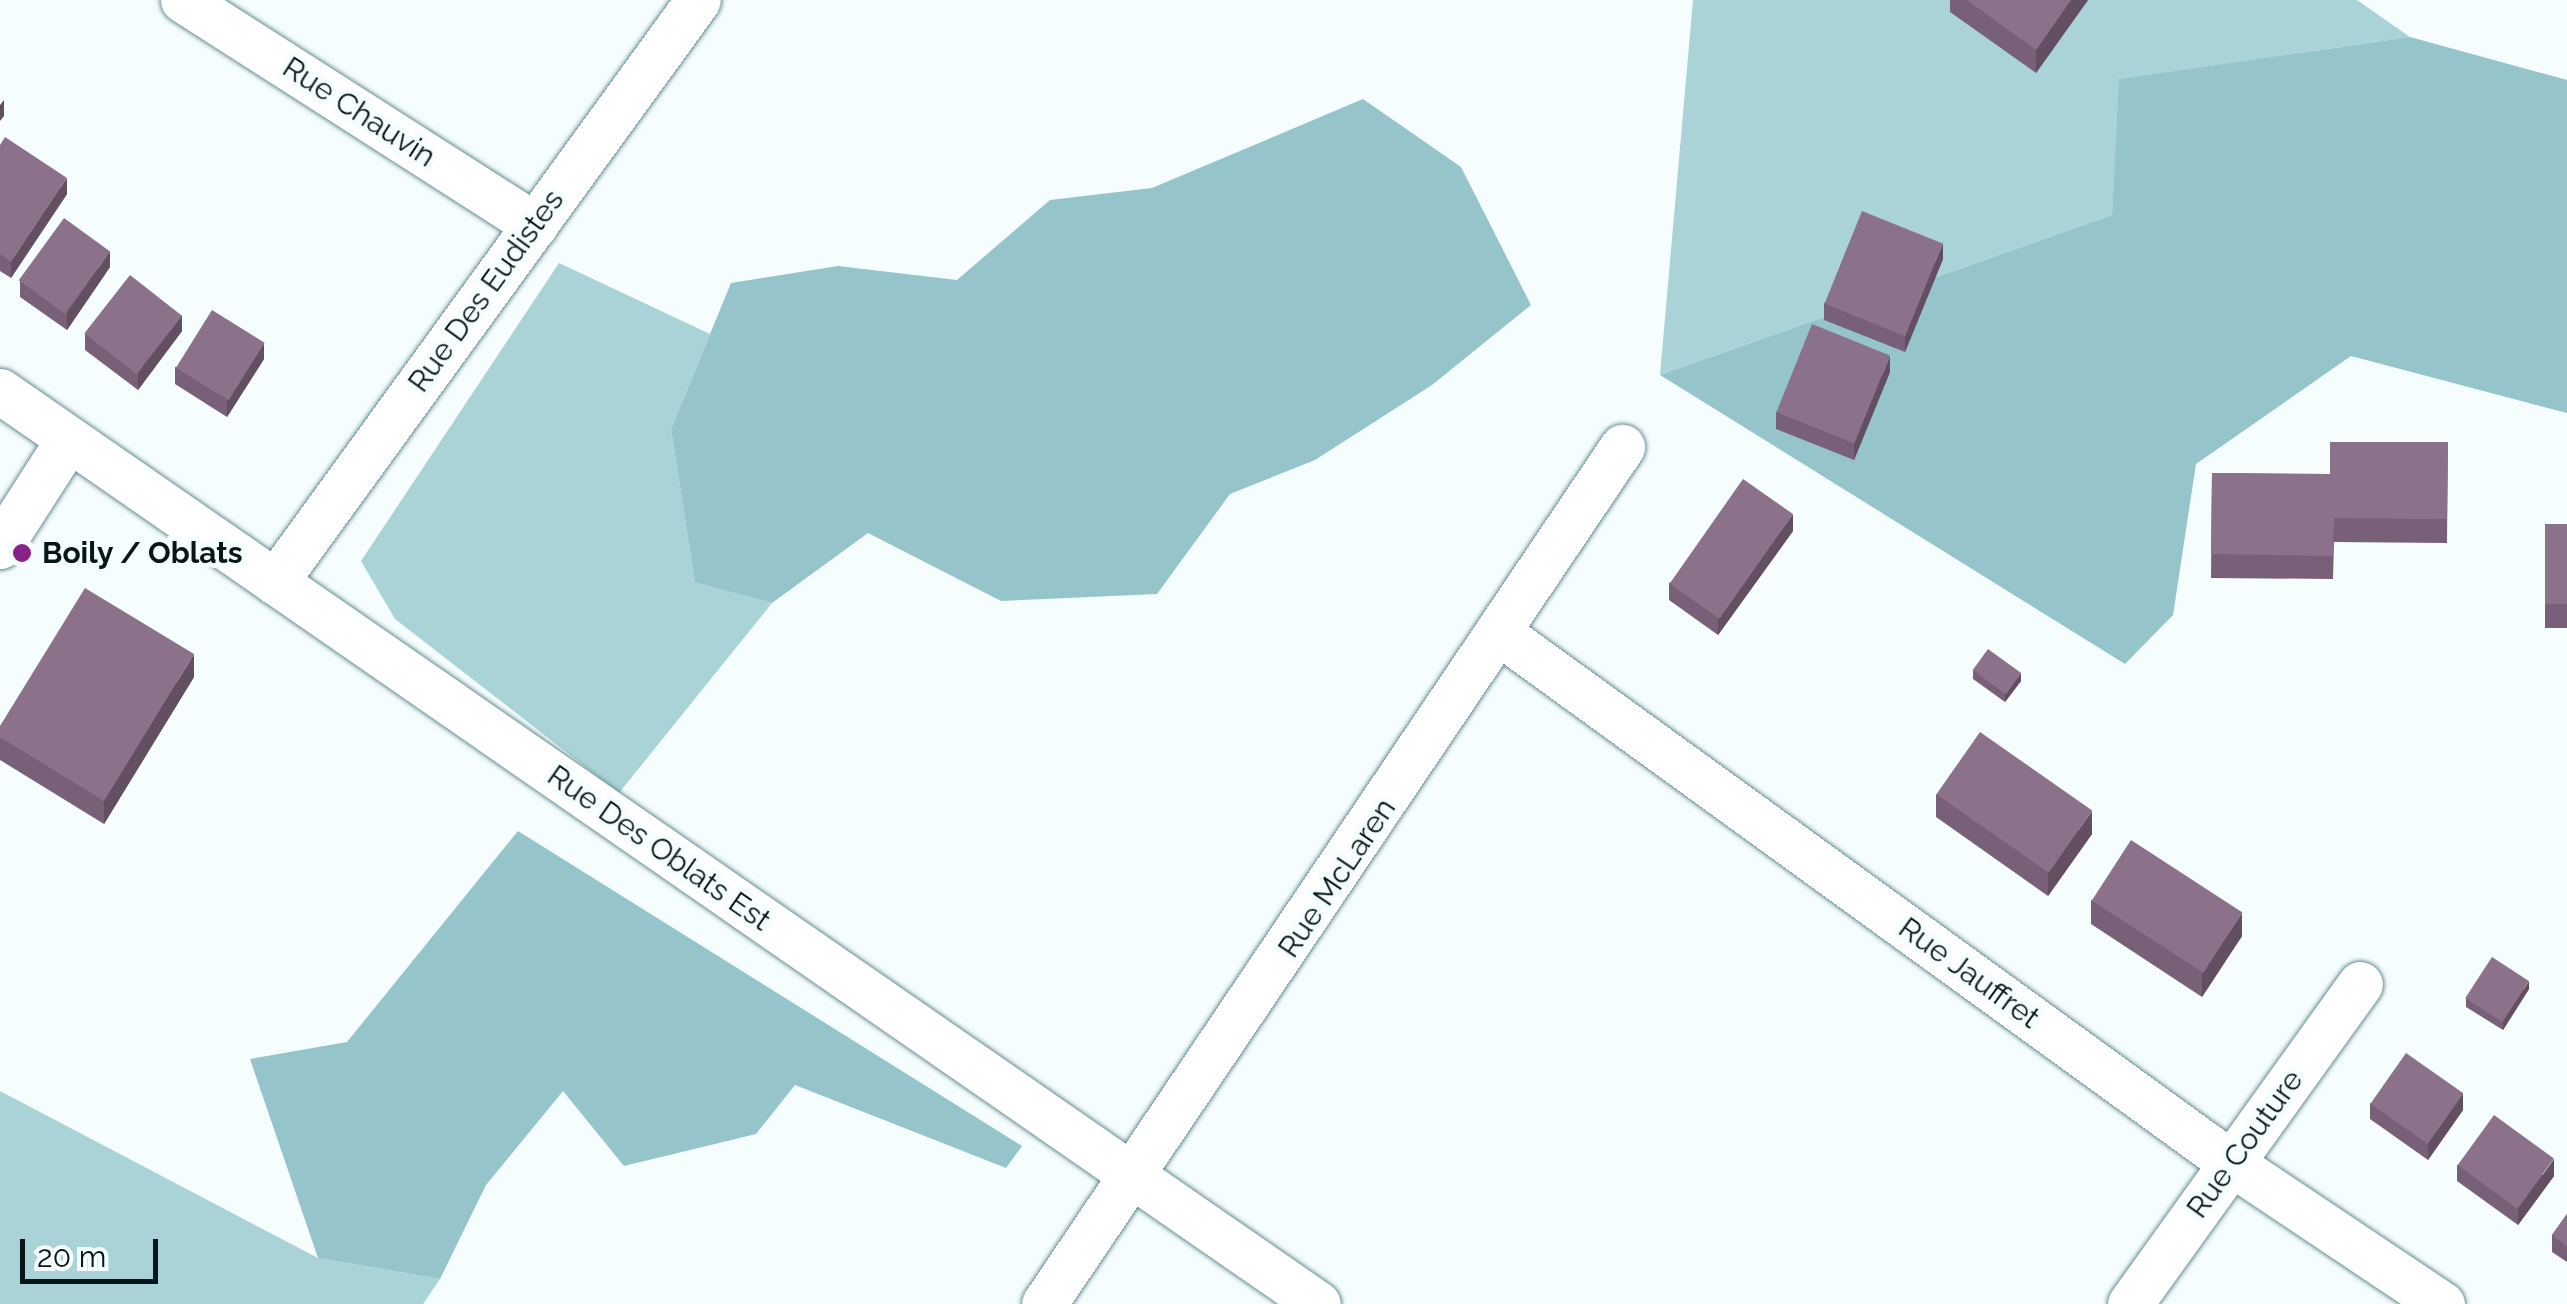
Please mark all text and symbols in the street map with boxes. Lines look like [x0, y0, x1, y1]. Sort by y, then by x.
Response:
street label: Rue Chauvin [276, 49, 442, 175]
street label: Rue Des Eudistes [401, 183, 571, 399]
place label: Boily / Oblats [42, 535, 243, 571]
marker: Boily / Oblats [11, 542, 33, 564]
street label: Rue Des Oblats Est [541, 758, 777, 938]
street label: Rue McLaren [1271, 792, 1403, 964]
street label: Rue Jauffret [1891, 910, 2047, 1036]
street label: Rue Couture [2179, 1063, 2311, 1225]
scale bar [25, 1219, 162, 1281]
text: 20 m [37, 1239, 106, 1274]

